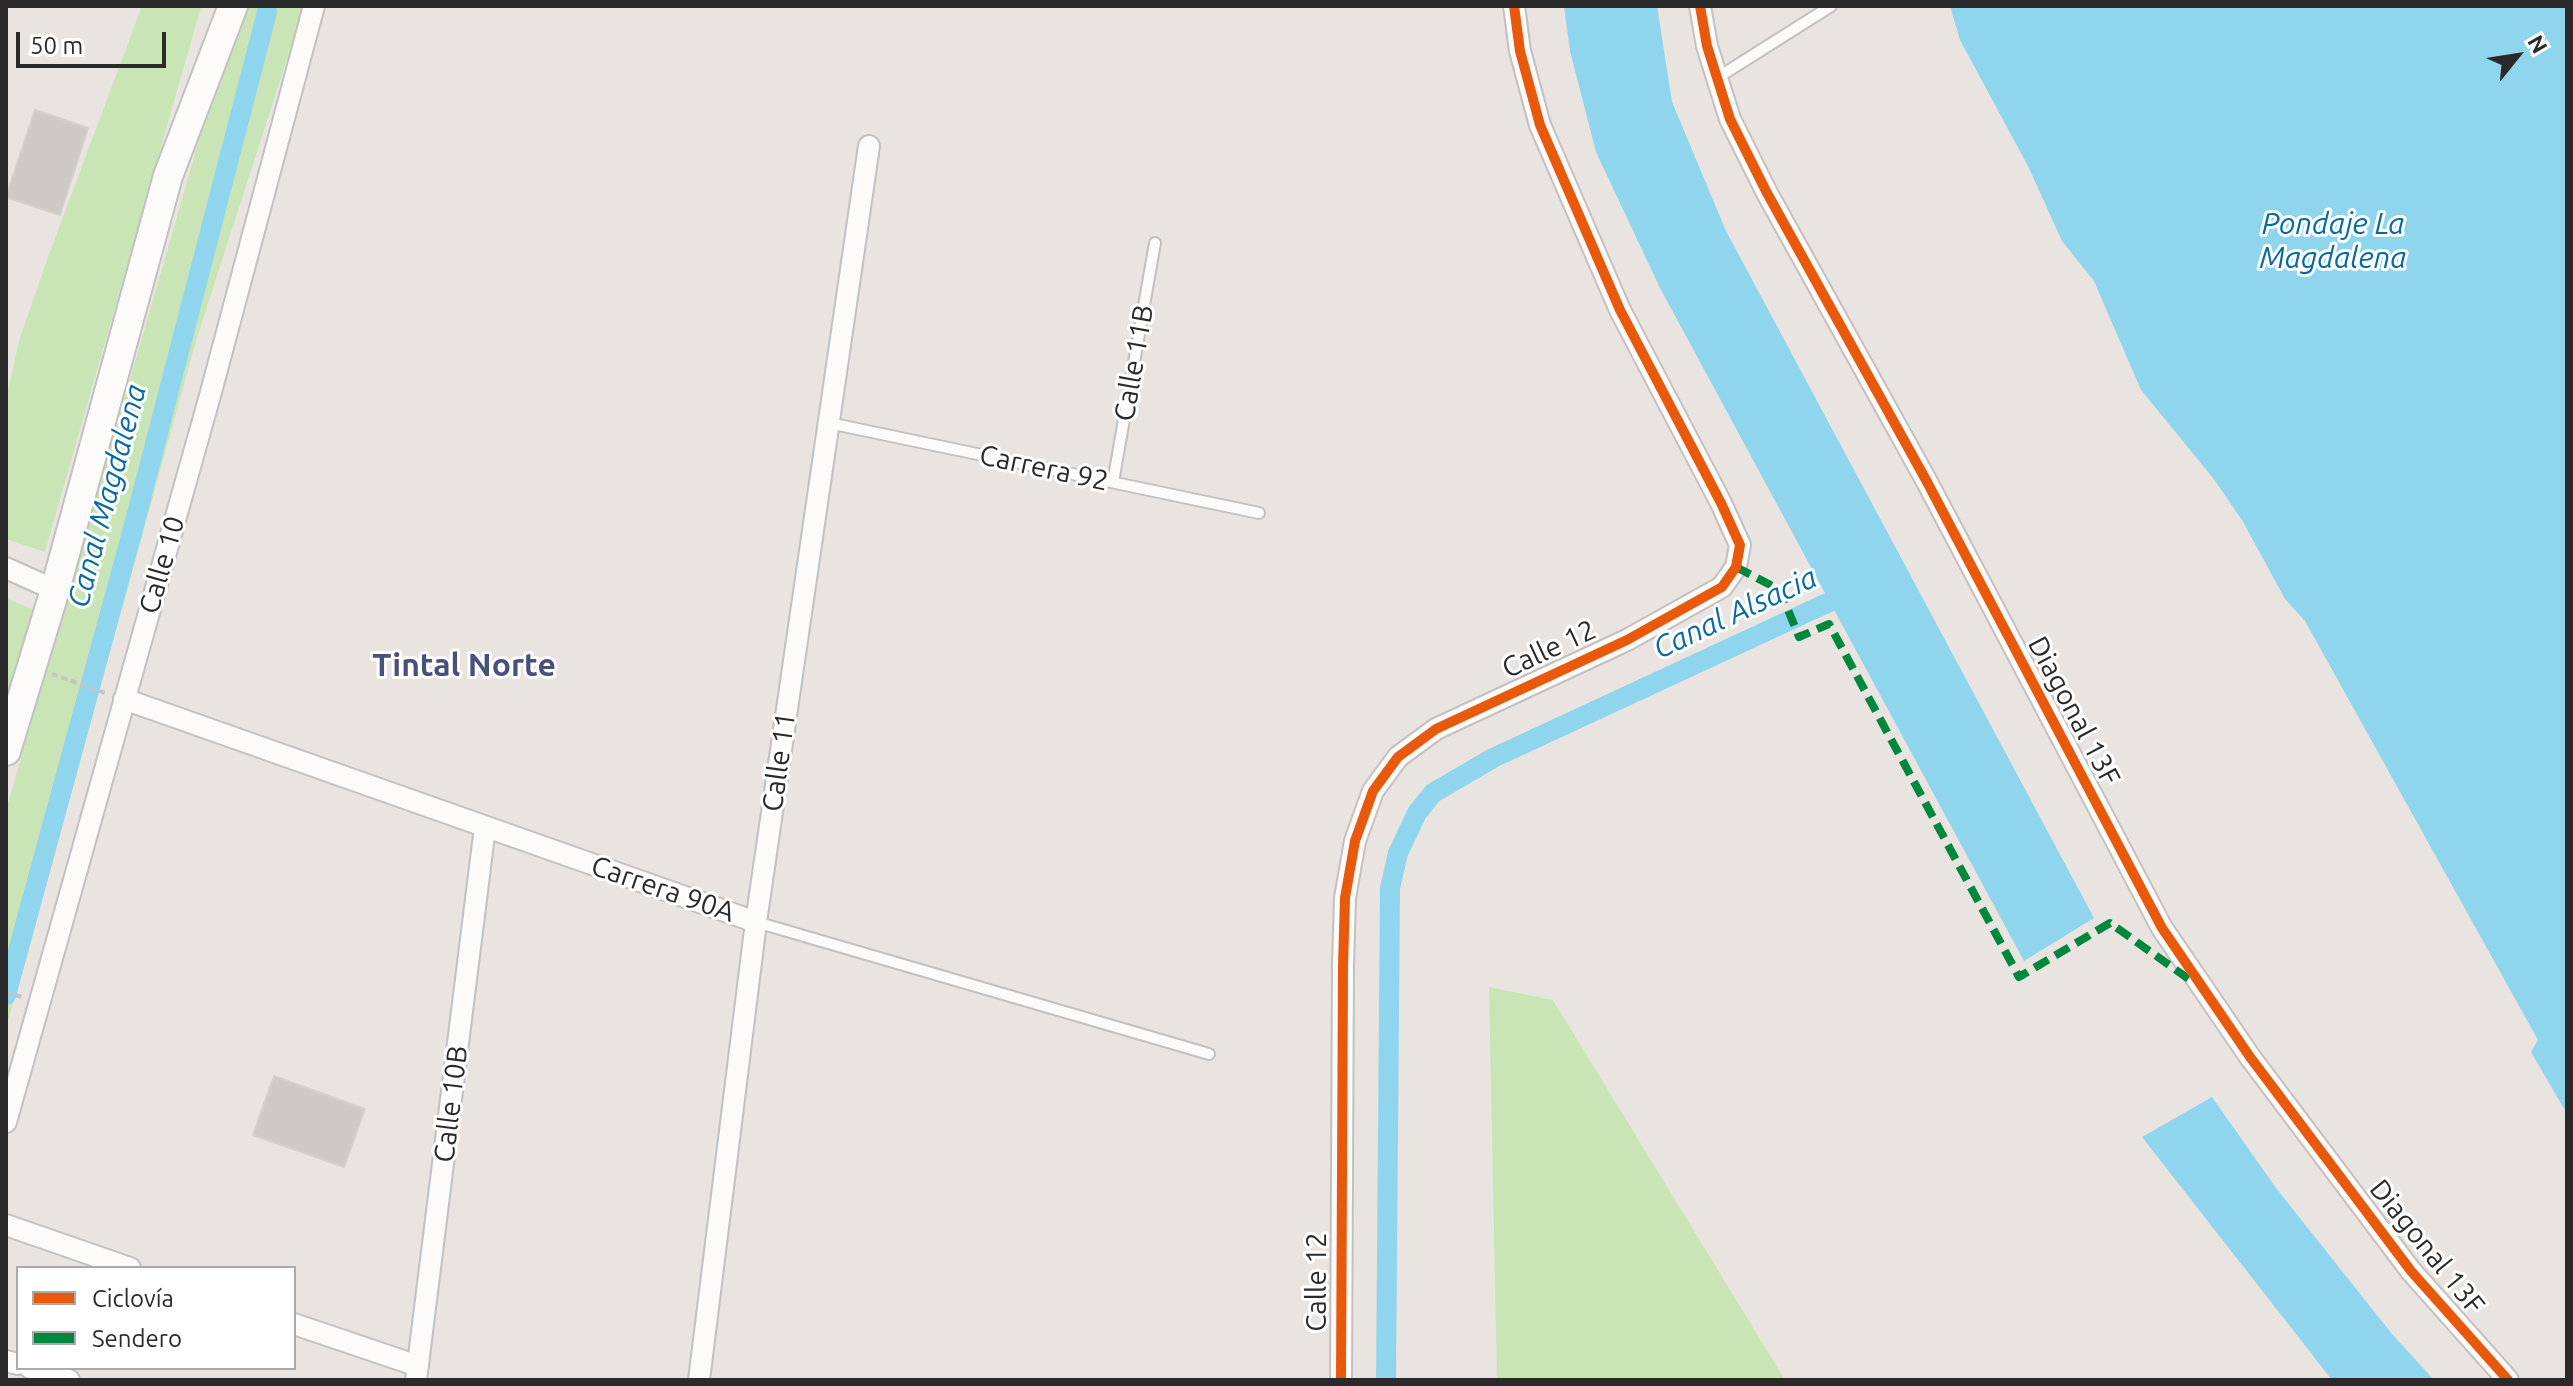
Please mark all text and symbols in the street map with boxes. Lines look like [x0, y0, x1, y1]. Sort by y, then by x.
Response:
scale bar [20, 16, 170, 66]
north arrow [2477, 16, 2557, 96]
text: N [2523, 30, 2553, 57]
text: 50 m [30, 32, 83, 59]
water label: Pondaje La Magdalena [2259, 206, 2407, 276]
street label: Calle 11B [1107, 302, 1161, 424]
water label: Canal Magdalena [60, 380, 154, 612]
street label: Carrera 92 [976, 438, 1112, 498]
street label: Calle 10 [132, 512, 192, 618]
water label: Canal Alsacia [1647, 559, 1823, 667]
street label: Calle 12 [1497, 613, 1601, 685]
street label: Diagonal 13F [2021, 631, 2127, 791]
district label: Tintal Norte [372, 646, 556, 684]
street label: Calle 11 [755, 710, 803, 814]
street label: Carrera 90A [587, 849, 739, 929]
street label: Calle 10B [427, 1044, 475, 1164]
street label: Diagonal 13F [2362, 1173, 2492, 1321]
street label: Calle 12 [1300, 1232, 1334, 1332]
legend [16, 1266, 296, 1370]
text: Ciclovía [92, 1285, 174, 1312]
text: Sendero [92, 1325, 182, 1352]

